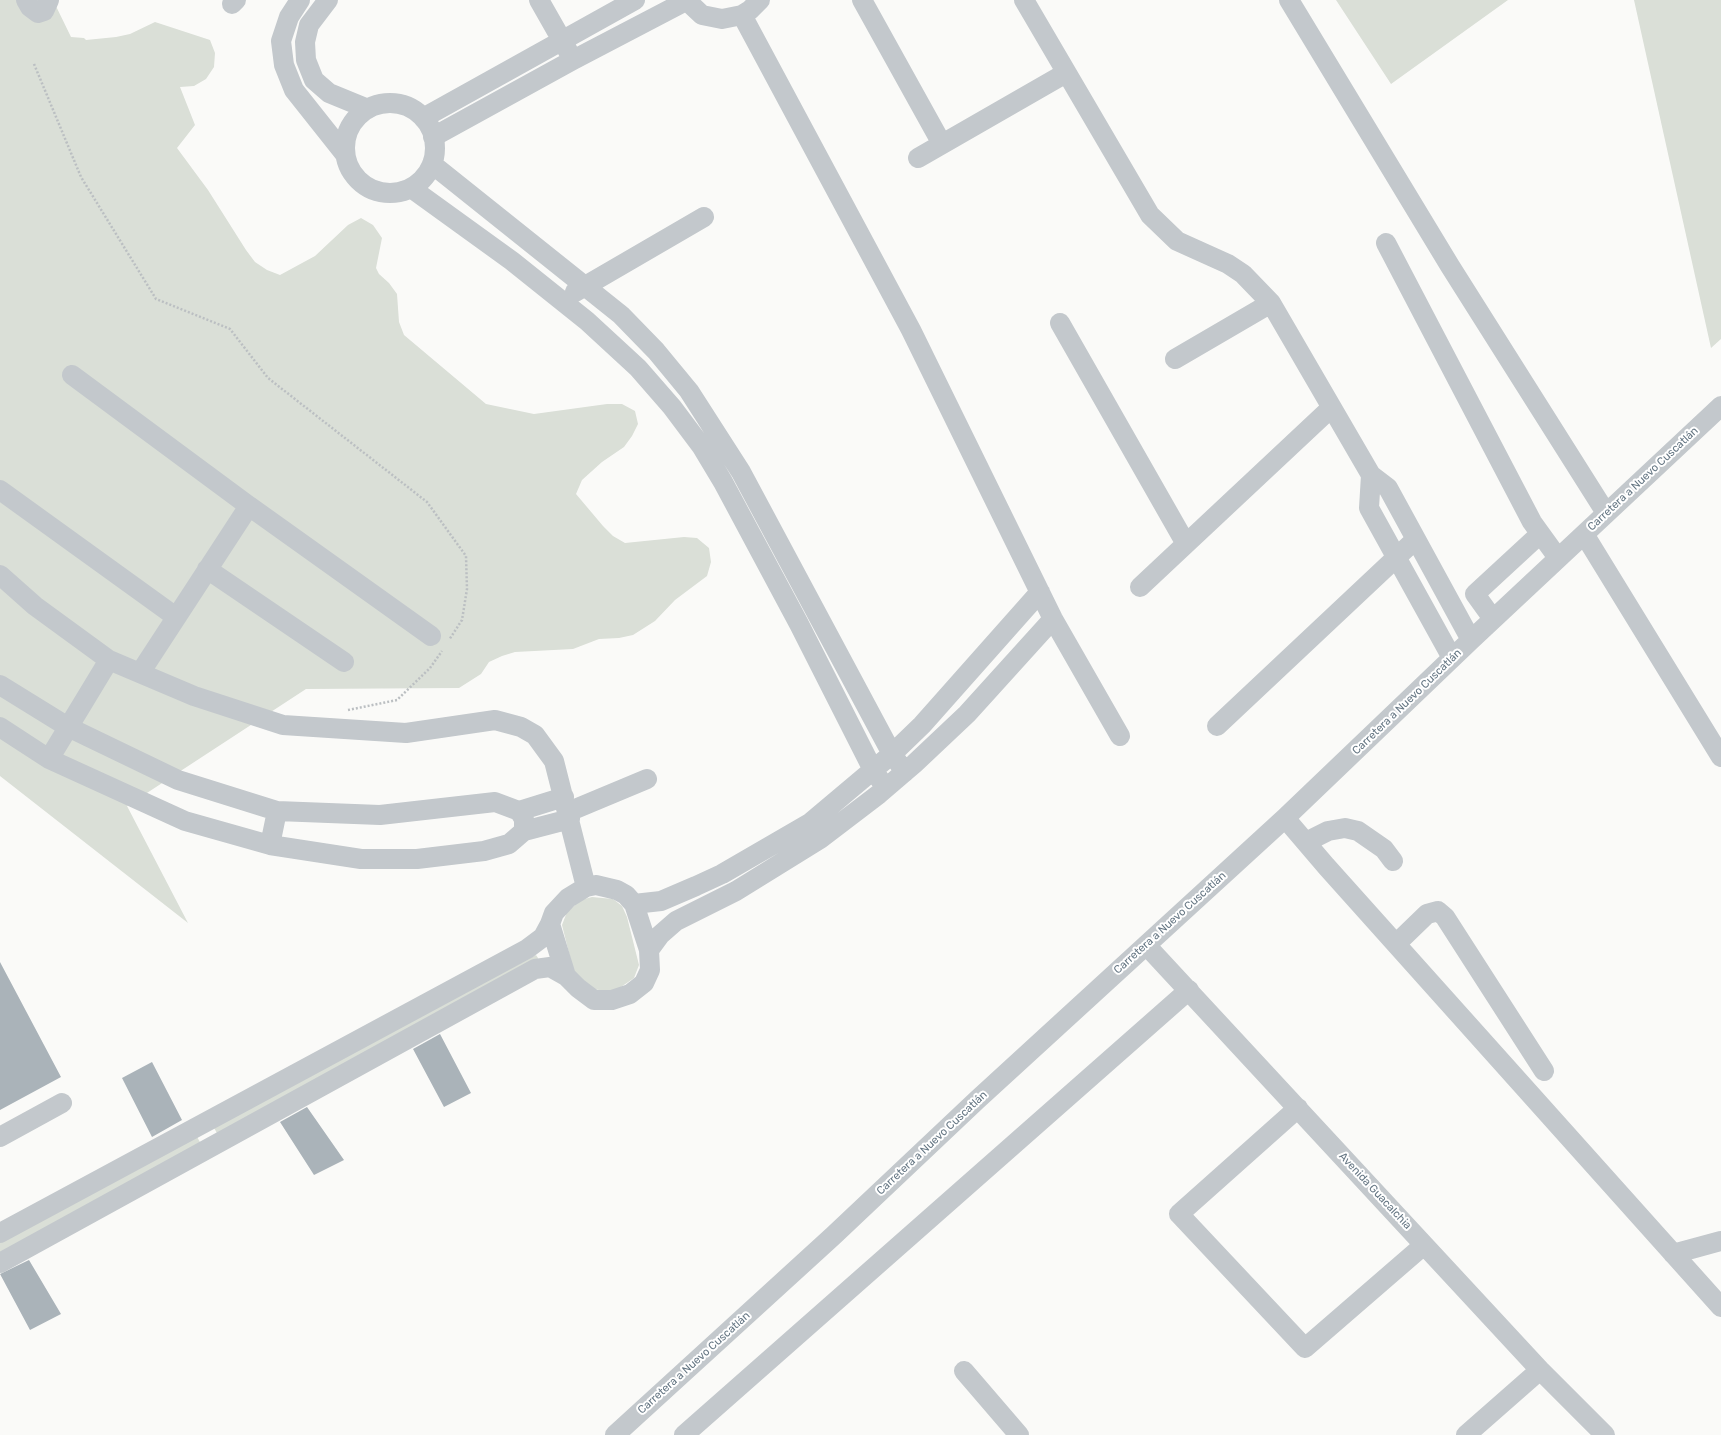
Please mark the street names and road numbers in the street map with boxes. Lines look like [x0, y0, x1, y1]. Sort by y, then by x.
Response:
street label: Carretera a Nuevo Cuscatlán [1585, 424, 1701, 534]
street label: Carretera a Nuevo Cuscatlán [1350, 646, 1464, 758]
street label: Carretera a Nuevo Cuscatlán [1111, 869, 1229, 977]
street label: Carretera a Nuevo Cuscatlán [874, 1088, 990, 1198]
street label: Avenida Guacalchia [1336, 1150, 1414, 1232]
street label: Carretera a Nuevo Cuscatlán [635, 1309, 753, 1417]

